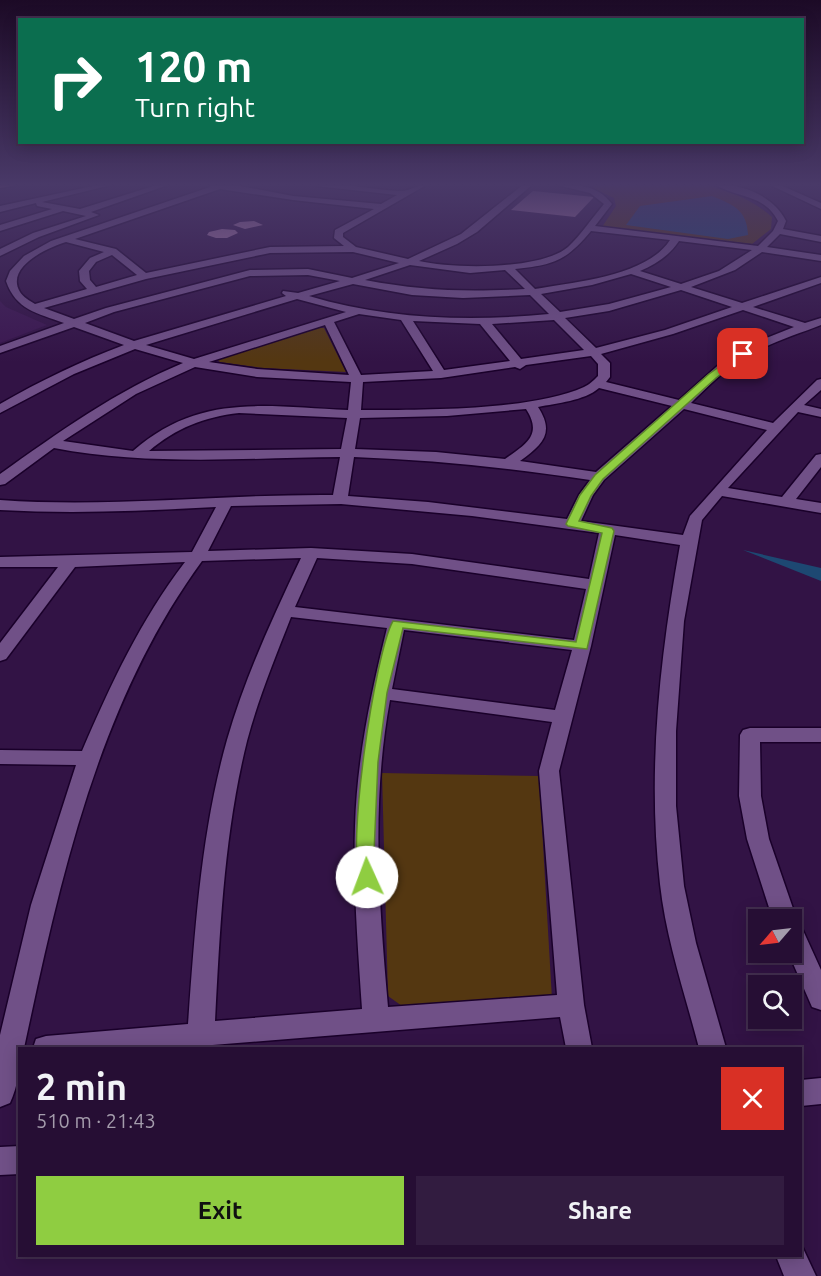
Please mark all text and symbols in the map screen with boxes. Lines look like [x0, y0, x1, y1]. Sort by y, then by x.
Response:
icon: right [36, 42, 114, 120]
text: 120 m [135, 43, 252, 90]
text: Turn right [135, 92, 255, 122]
pin [717, 328, 768, 379]
icon: arrive [726, 337, 759, 370]
position arrow [335, 845, 399, 909]
north arrow [748, 909, 802, 963]
map controls [748, 909, 802, 1029]
button: search [748, 975, 802, 1029]
text: 2 min [36, 1066, 127, 1107]
button: close [721, 1067, 784, 1130]
text: 510 m · 21:43 [36, 1109, 156, 1132]
button: Exit [36, 1176, 404, 1245]
button: Share [416, 1176, 784, 1245]

